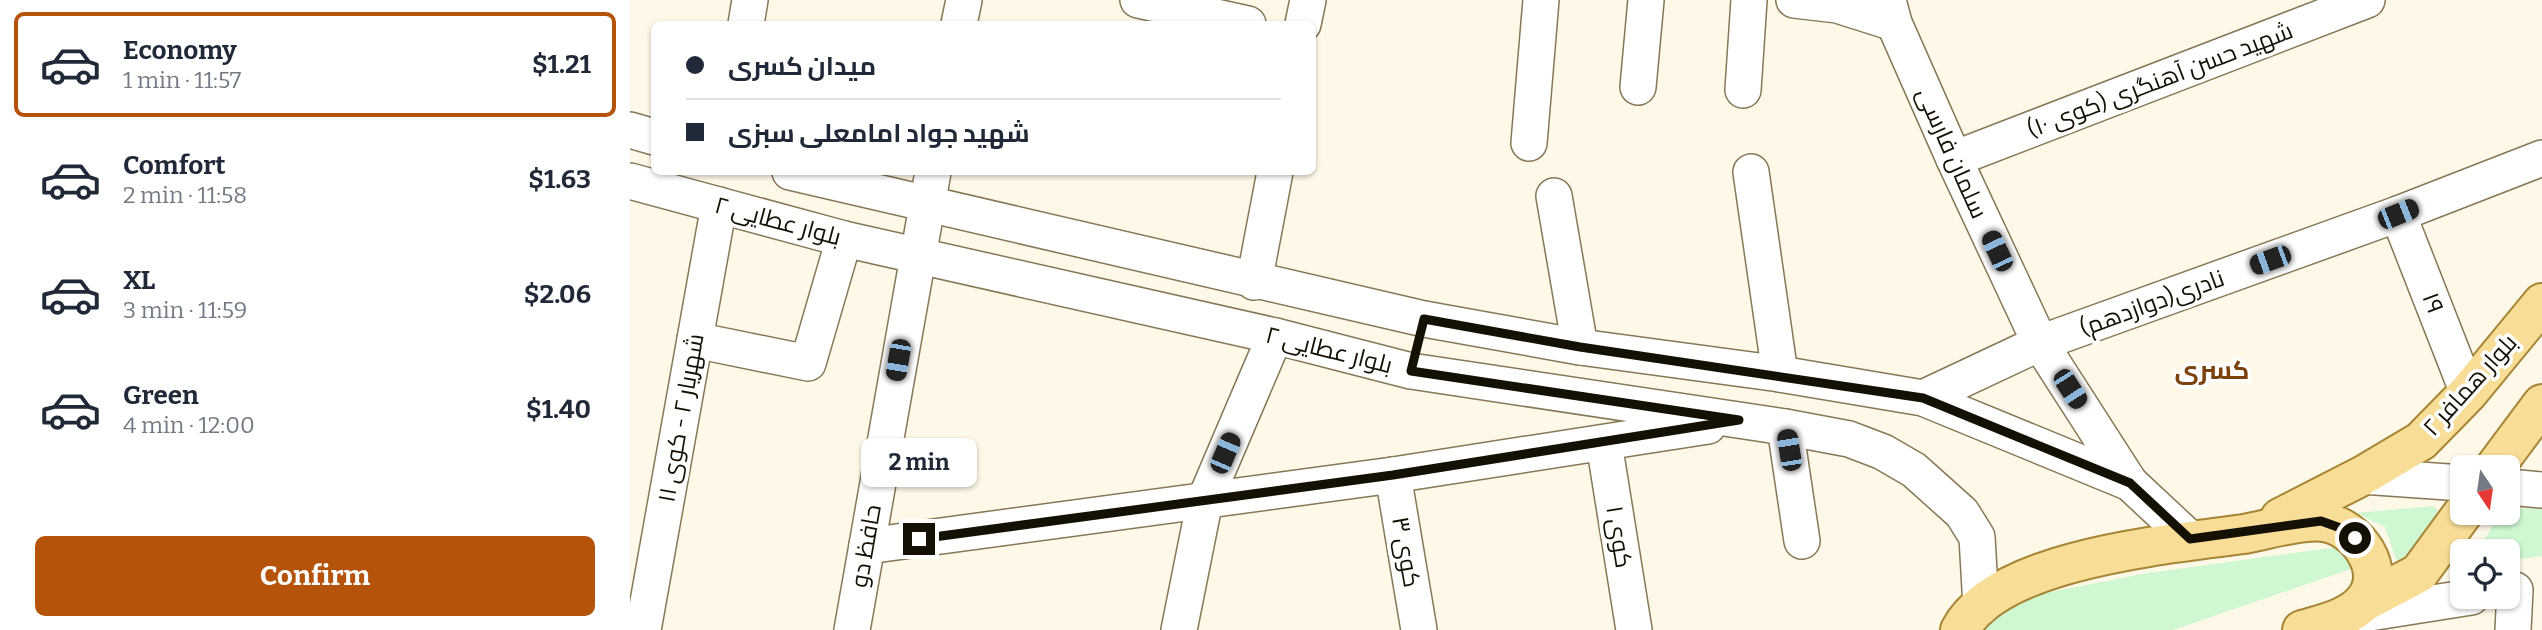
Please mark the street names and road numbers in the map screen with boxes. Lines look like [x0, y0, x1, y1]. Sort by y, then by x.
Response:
street label: شهید حسن آهنگری (کوی ۱۰) [2023, 16, 2297, 144]
street label: سلمان فارسی [1911, 83, 1993, 223]
street label: بلوار عطایی ۲ [712, 191, 844, 251]
street label: نادری(دوازدهم) [2076, 264, 2229, 344]
street label: ۱۹ [2416, 289, 2450, 317]
street label: بلوار عطایی ۲ [1263, 321, 1395, 379]
street label: بلوار همافر ۲ [2417, 329, 2523, 441]
street label: شهریار ۲ - کوی ۱۱ [652, 331, 710, 505]
street label: حافظ دو [845, 502, 887, 590]
street label: کوی ۱ [1600, 504, 1638, 570]
street label: کوی ۳ [1386, 514, 1426, 590]

